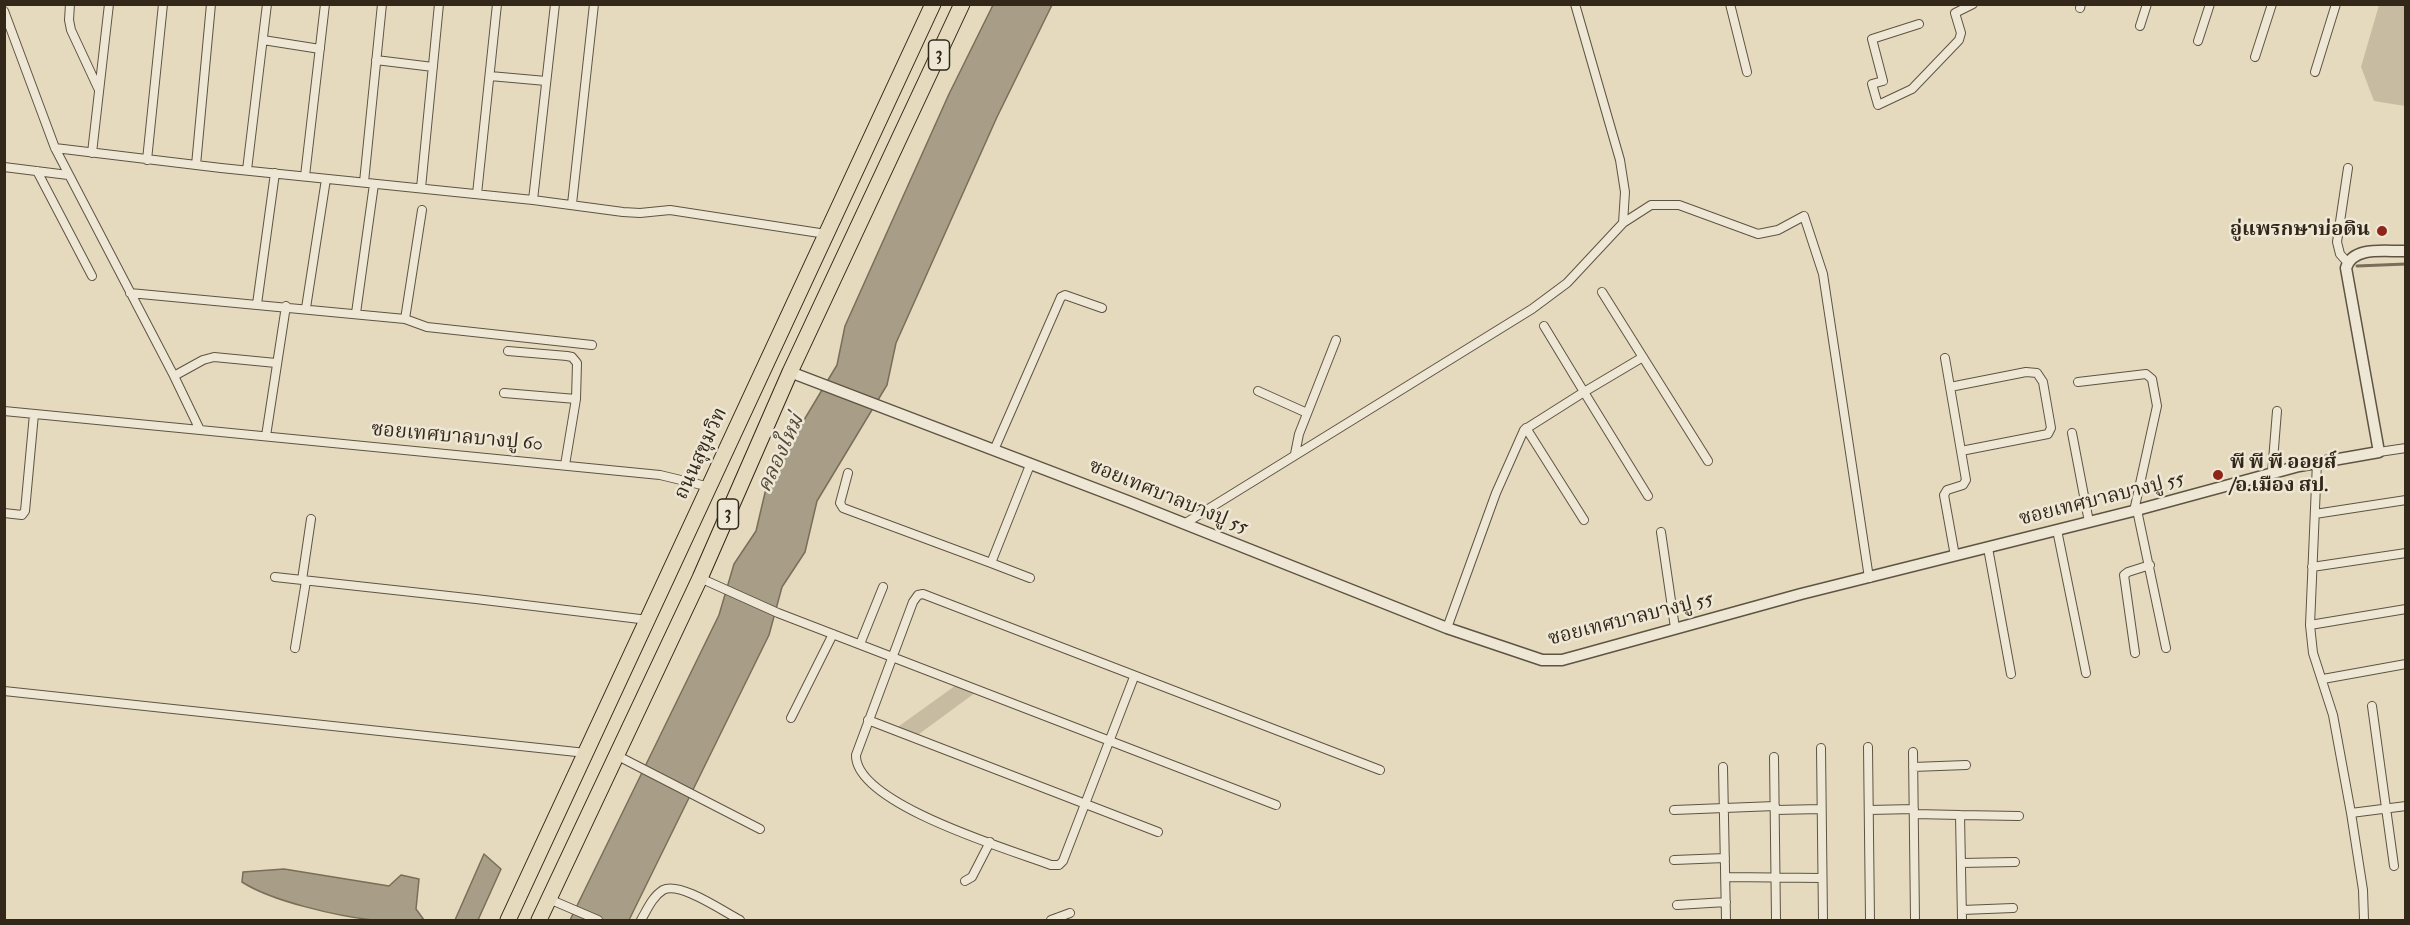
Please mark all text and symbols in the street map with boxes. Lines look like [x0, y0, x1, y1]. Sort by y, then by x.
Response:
road number: 3 [928, 40, 950, 70]
place label: อู่แพรกษาบ่อดิน [2230, 219, 2370, 243]
marker: อู่แพรกษาบ่อดิน [2375, 224, 2389, 238]
street label: ถนนสุขุมวิท [670, 404, 734, 504]
water label: คลองใหม่ [753, 411, 811, 497]
street label: ซอยเทศบาลบางปู 60 [370, 419, 544, 457]
place label: พี พี พี ออยส์ /อ.เมือง สป. [2230, 452, 2336, 499]
street label: ซอยเทศบาลบางปู 55 [1085, 455, 1251, 541]
street label: ซอยเทศบาลบางปู 55 [2017, 468, 2187, 532]
marker: พี พี พี ออยส์ /อ.เมือง สป. [2211, 468, 2225, 482]
road number: 3 [718, 499, 738, 529]
street label: ซอยเทศบาลบางปู 55 [1546, 588, 1716, 652]

